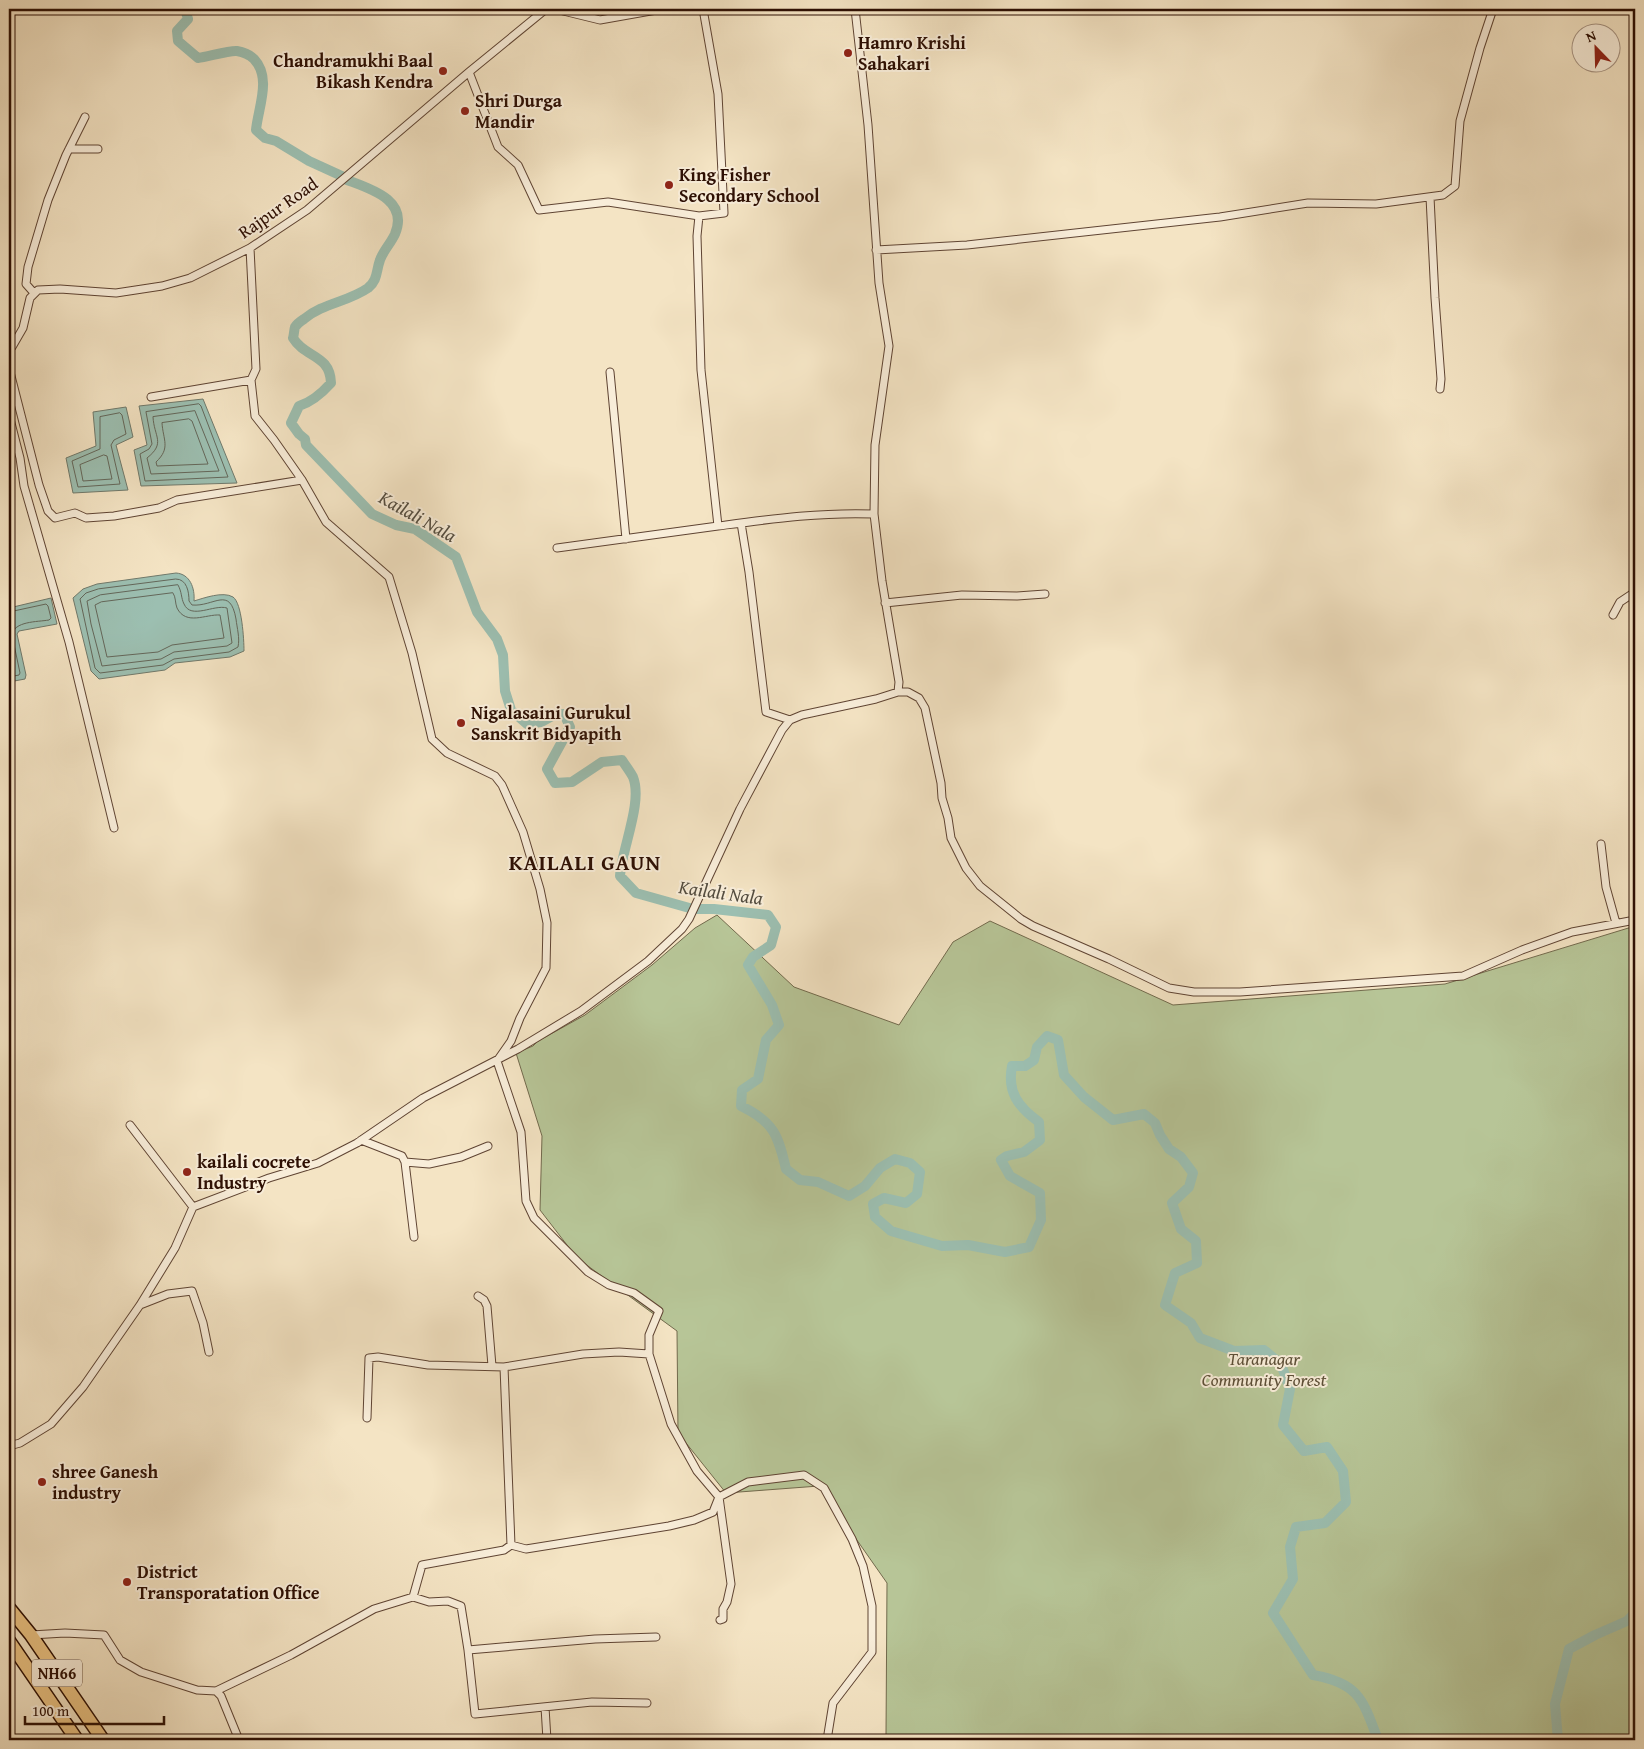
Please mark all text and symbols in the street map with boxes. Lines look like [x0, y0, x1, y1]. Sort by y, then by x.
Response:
north arrow [1572, 22, 1622, 72]
text: N [1583, 25, 1600, 47]
place label: Hamro Krishi Sahakari [858, 29, 966, 77]
place label: Chandramukhi Baal Bikash Kendra [273, 47, 434, 95]
marker: Hamro Krishi Sahakari [842, 47, 854, 59]
marker: Chandramukhi Baal Bikash Kendra [437, 65, 449, 77]
place label: Shri Durga Mandir [475, 87, 563, 135]
marker: Shri Durga Mandir [459, 105, 471, 117]
place label: King Fisher Secondary School [679, 161, 820, 209]
street label: Rajpur Road [232, 170, 324, 245]
marker: King Fisher Secondary School [663, 179, 675, 191]
water label: Kailali Nala [373, 483, 462, 549]
place label: Nigalasaini Gurukul Sanskrit Bidyapith [471, 699, 631, 747]
marker: Nigalasaini Gurukul Sanskrit Bidyapith [455, 717, 467, 729]
district label: KAILALI GAUN [509, 846, 661, 878]
water label: Kailali Nala [676, 872, 765, 912]
place label: kailali cocrete Industry [197, 1148, 311, 1196]
marker: kailali cocrete Industry [181, 1166, 193, 1178]
park label: Taranagar Community Forest [1202, 1345, 1326, 1393]
place label: shree Ganesh industry [52, 1458, 158, 1506]
marker: shree Ganesh industry [36, 1476, 48, 1488]
place label: District Transporatation Office [137, 1558, 320, 1606]
marker: District Transporatation Office [121, 1576, 133, 1588]
road number: NH66 [32, 1660, 82, 1686]
scale bar [25, 1694, 164, 1726]
text: 100 m [32, 1700, 70, 1721]

